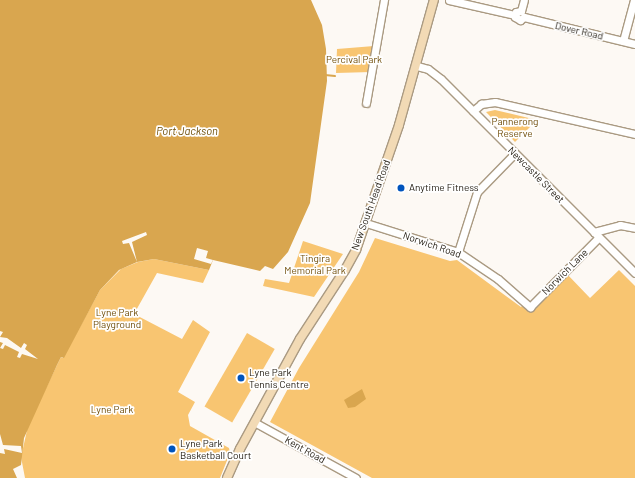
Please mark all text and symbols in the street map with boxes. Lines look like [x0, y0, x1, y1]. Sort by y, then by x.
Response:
street label: Dover Road [554, 20, 604, 42]
park label: Percival Park [326, 54, 382, 66]
park label: Pannerong Reserve [492, 115, 538, 138]
water label: Port Jackson [156, 124, 218, 138]
street label: Newcastle Street [505, 144, 567, 206]
street label: New South Head Road [349, 158, 393, 252]
place label: Anytime Fitness [409, 182, 479, 194]
marker: Anytime Fitness [396, 183, 406, 193]
street label: Norwich Road [401, 229, 463, 261]
street label: Norwich Lane [540, 247, 590, 297]
park label: Tingira Memorial Park [284, 252, 346, 276]
park label: Lyne Park Playground [93, 306, 141, 330]
place label: Lyne Park Tennis Centre [249, 366, 309, 390]
marker: Lyne Park Tennis Centre [236, 373, 246, 383]
park label: Lyne Park [91, 404, 133, 416]
street label: Kent Road [283, 434, 327, 466]
place label: Lyne Park Basketball Court [180, 437, 251, 460]
marker: Lyne Park Basketball Court [167, 444, 177, 454]

